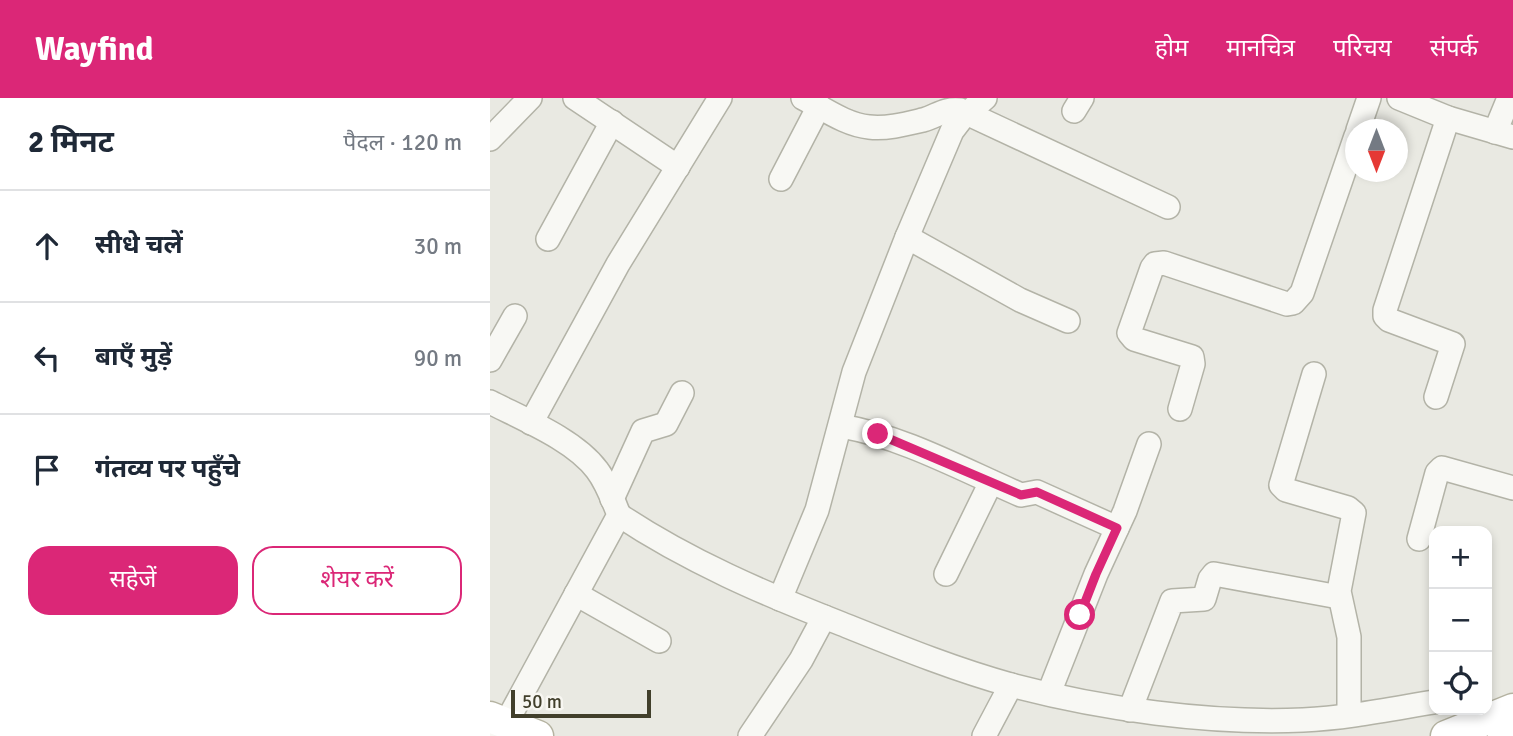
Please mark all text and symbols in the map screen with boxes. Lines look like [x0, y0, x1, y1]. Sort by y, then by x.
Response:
text: Wayfind [35, 29, 154, 70]
text: होम [1155, 33, 1188, 63]
text: मानचित्र [1226, 33, 1295, 63]
text: परिचय [1333, 33, 1392, 63]
text: संपर्क [1430, 33, 1478, 63]
north arrow [1345, 119, 1408, 182]
text: 2 मिनट [28, 124, 114, 161]
text: पैदल · 120 m [343, 128, 462, 157]
icon: ahead [28, 227, 66, 265]
text: सीधे चलें [95, 229, 183, 261]
text: 30 m [414, 232, 462, 261]
icon: left [28, 339, 66, 377]
text: बाएँ मुड़ें [95, 341, 172, 373]
text: 90 m [414, 344, 462, 373]
route end [862, 418, 893, 449]
icon: arrive [28, 451, 66, 489]
text: गंतव्य पर पहुँचे [95, 453, 240, 485]
map controls [1429, 526, 1492, 715]
button: + [1429, 526, 1492, 589]
button: सहेजें [28, 546, 238, 615]
button: शेयर करें [252, 546, 462, 615]
button: − [1429, 589, 1492, 652]
route start [1064, 599, 1095, 630]
button: locate [1429, 652, 1492, 715]
scale bar [511, 687, 651, 719]
text: 50 m [522, 690, 562, 714]

